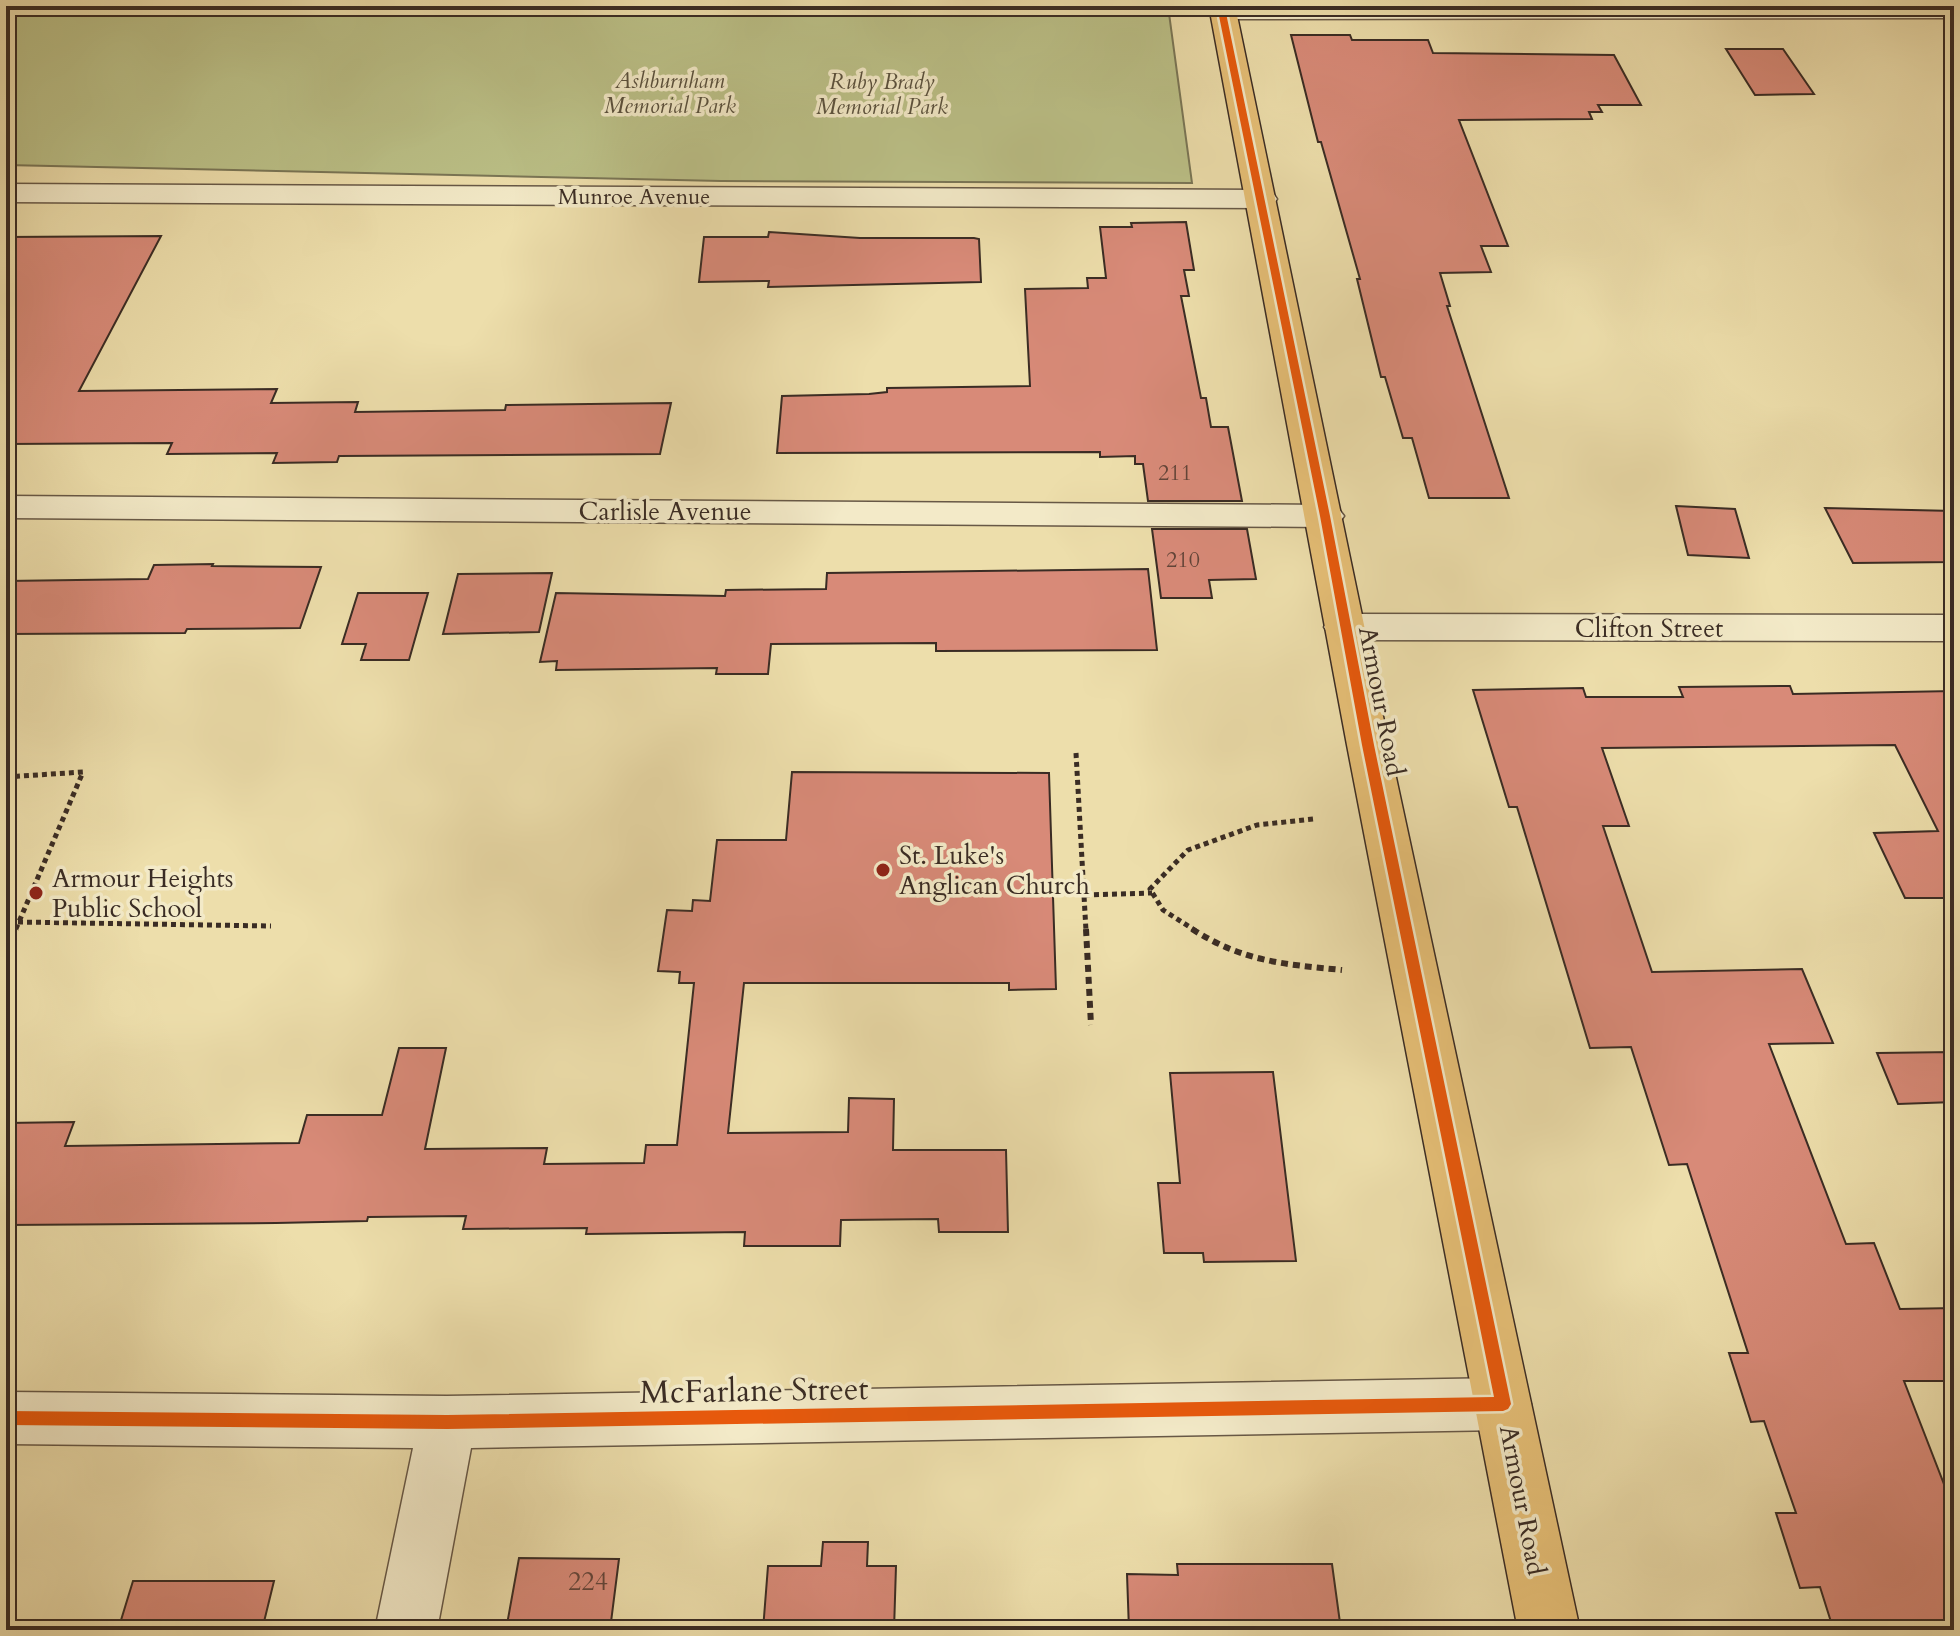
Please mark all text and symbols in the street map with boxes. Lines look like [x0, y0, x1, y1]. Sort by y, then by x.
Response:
park label: Ashburnham Memorial Park [604, 66, 736, 121]
park label: Ruby Brady Memorial Park [816, 67, 948, 122]
street label: Munroe Avenue [558, 182, 710, 212]
house number: 211 [1158, 458, 1192, 488]
street label: Carlisle Avenue [579, 494, 751, 529]
house number: 210 [1166, 545, 1200, 575]
street label: Clifton Street [1575, 611, 1723, 646]
street label: Armour Road [1350, 623, 1413, 779]
place label: St. Luke's Anglican Church [899, 838, 1090, 903]
place label: Armour Heights Public School [52, 861, 233, 926]
marker: St. Luke's Anglican Church [874, 861, 892, 879]
marker: Armour Heights Public School [27, 884, 45, 902]
street label: McFarlane Street [639, 1367, 869, 1415]
street label: Armour Road [1491, 1422, 1554, 1578]
house number: 224 [568, 1564, 608, 1599]

